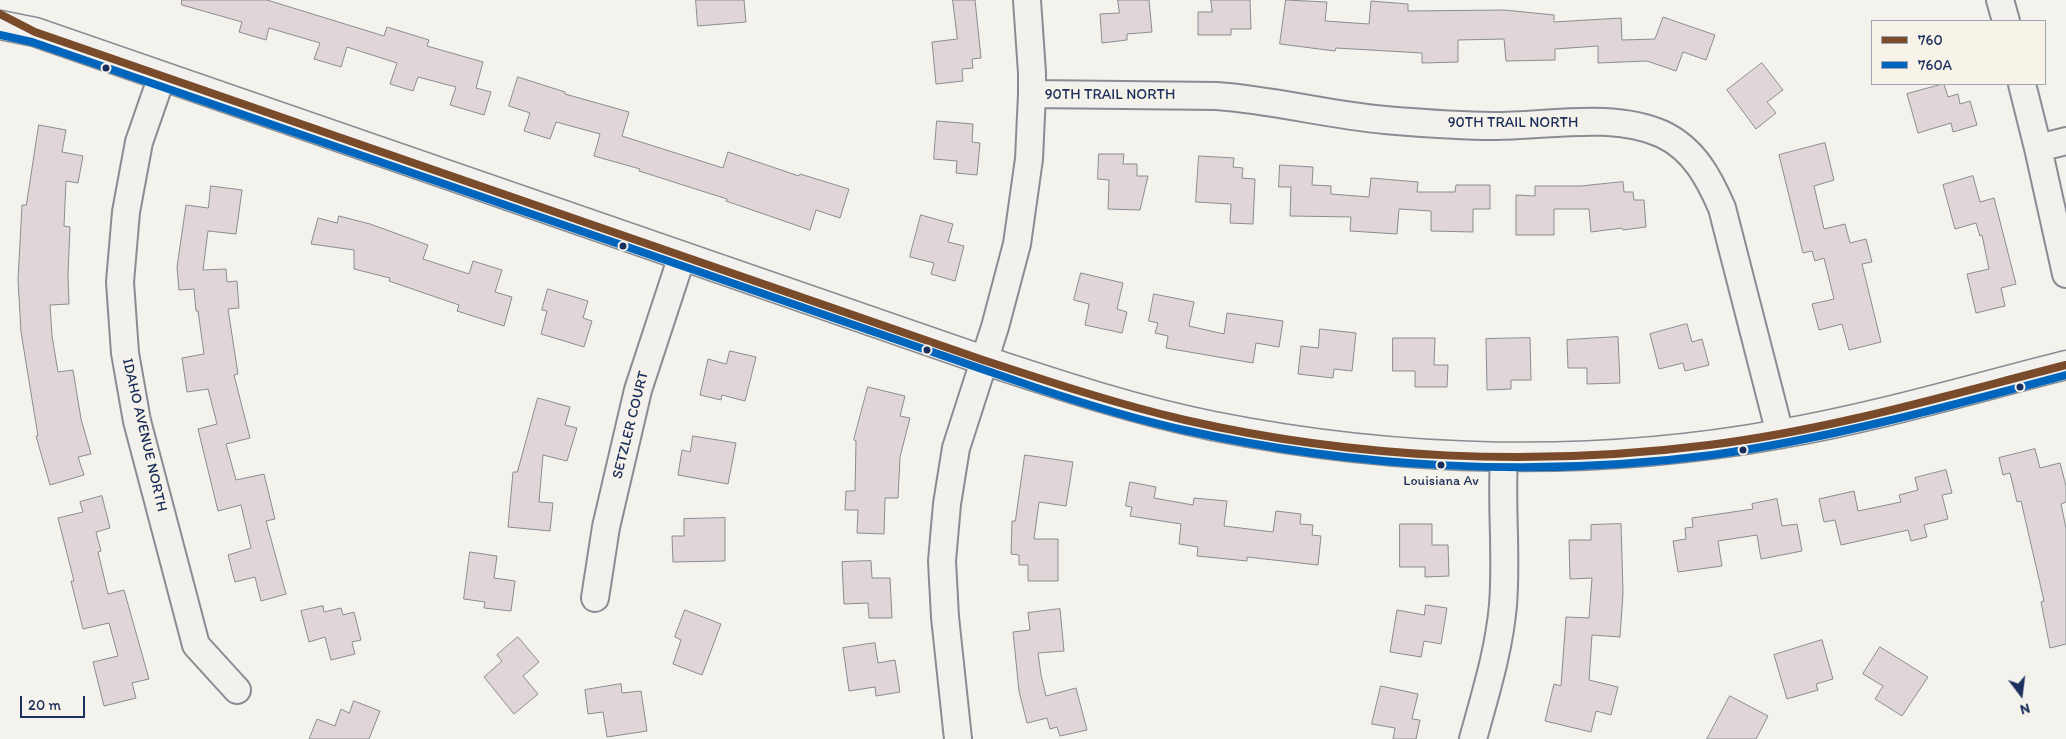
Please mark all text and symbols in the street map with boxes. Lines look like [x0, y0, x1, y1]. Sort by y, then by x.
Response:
legend [1871, 20, 2046, 85]
text: 760 [1918, 31, 1943, 49]
text: 760A [1918, 56, 1952, 74]
unlabelled marker [101, 63, 111, 73]
street label: 90TH TRAIL NORTH [1045, 86, 1175, 104]
street label: 90TH TRAIL NORTH [1448, 114, 1578, 132]
unlabelled marker [618, 241, 628, 251]
unlabelled marker [922, 345, 932, 355]
street label: IDAHO AVENUE NORTH [118, 357, 170, 513]
street label: SETZLER COURT [609, 369, 653, 481]
unlabelled marker [2015, 382, 2025, 392]
unlabelled marker [1738, 445, 1748, 455]
marker: Louisiana Av [1436, 460, 1446, 470]
place label: Louisiana Av [1403, 473, 1479, 489]
north arrow [1996, 669, 2046, 719]
scale bar [22, 686, 88, 718]
text: 20 m [28, 696, 61, 714]
text: N [2018, 700, 2032, 718]

